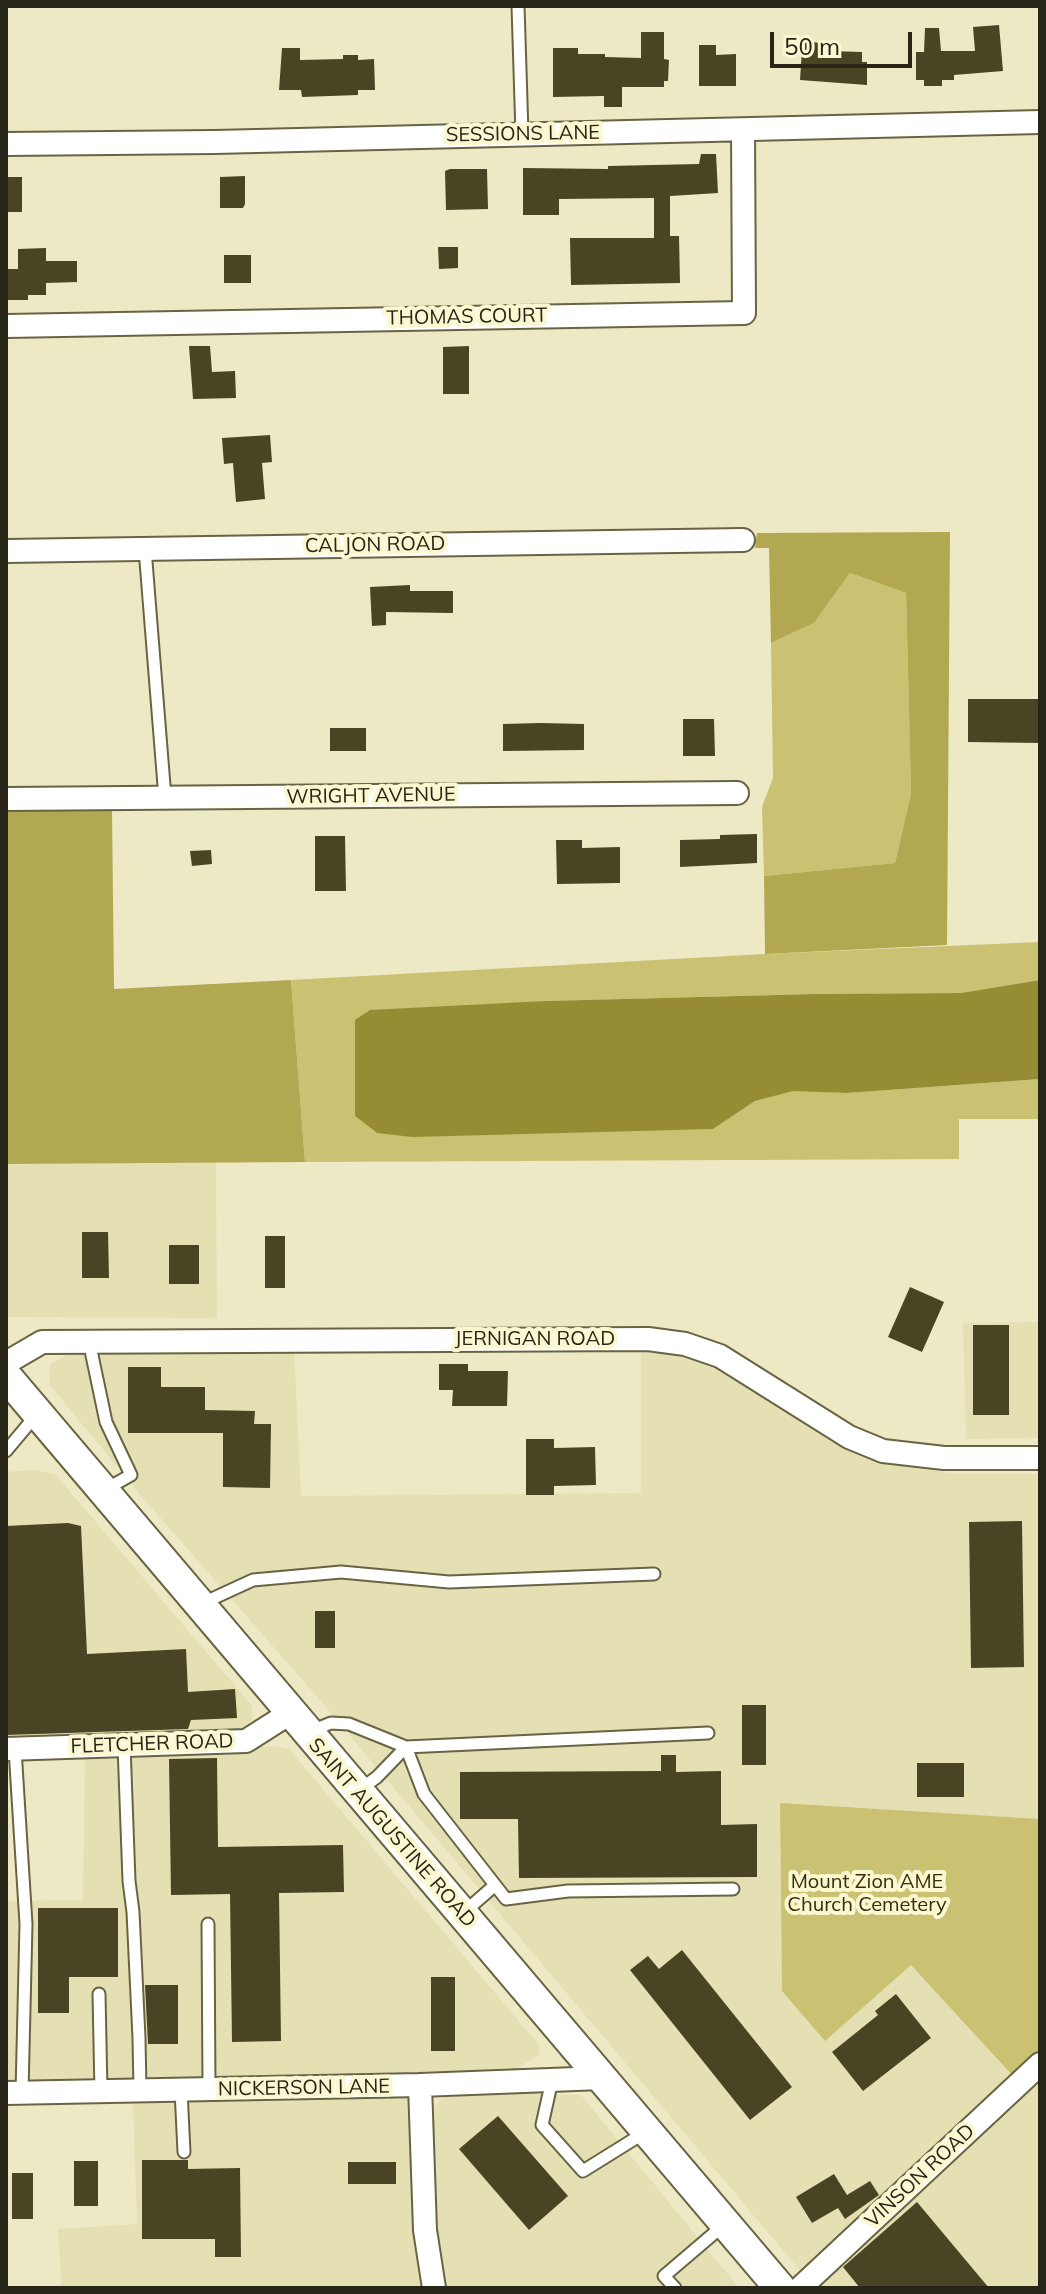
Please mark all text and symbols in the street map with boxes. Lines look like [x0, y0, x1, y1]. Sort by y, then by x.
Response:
scale bar [774, 16, 916, 66]
text: 50 m [784, 31, 840, 61]
street label: SESSIONS LANE [446, 121, 600, 147]
street label: THOMAS COURT [386, 304, 548, 330]
street label: CALJON ROAD [305, 532, 445, 558]
street label: WRIGHT AVENUE [286, 783, 456, 809]
street label: JERNIGAN ROAD [455, 1327, 615, 1351]
street label: FLETCHER ROAD [70, 1729, 234, 1759]
street label: SAINT AUGUSTINE ROAD [303, 1733, 481, 1933]
park label: Mount Zion AME Church Cemetery [787, 1870, 947, 1917]
street label: NICKERSON LANE [218, 2075, 390, 2101]
street label: VINSON ROAD [860, 2119, 980, 2233]

